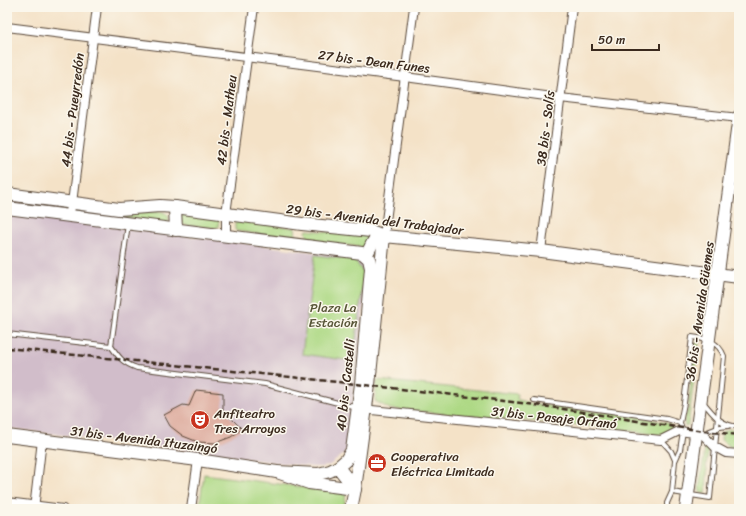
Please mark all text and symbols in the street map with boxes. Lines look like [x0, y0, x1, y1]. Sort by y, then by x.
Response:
scale bar [592, 26, 659, 52]
text: 50 m [598, 29, 625, 51]
street label: 27 bis - Dean Funes [317, 43, 432, 80]
street label: 44 bis - Pueyrredón [54, 52, 91, 168]
street label: 42 bis - Matheu [210, 74, 243, 167]
street label: 38 bis - Solís [529, 88, 562, 167]
street label: 29 bis - Avenida del Trabajador [285, 197, 466, 242]
street label: 36 bis - Avenida Güemes [678, 239, 721, 382]
park label: Plaza La Estación [308, 296, 358, 334]
street label: 40 bis - Castelli [329, 338, 362, 432]
street label: 31 bis - Pasaje Orfanó [490, 399, 618, 436]
place label: Anfiteatro Tres Arroyos [213, 402, 286, 440]
theatre icon: Anfiteatro Tres Arroyos [189, 409, 211, 431]
street label: 31 bis - Avenida Ituzaingó [69, 419, 219, 460]
place label: Cooperativa Eléctrica Limitada [391, 445, 495, 483]
office icon: Cooperativa Eléctrica Limitada [366, 452, 388, 474]

